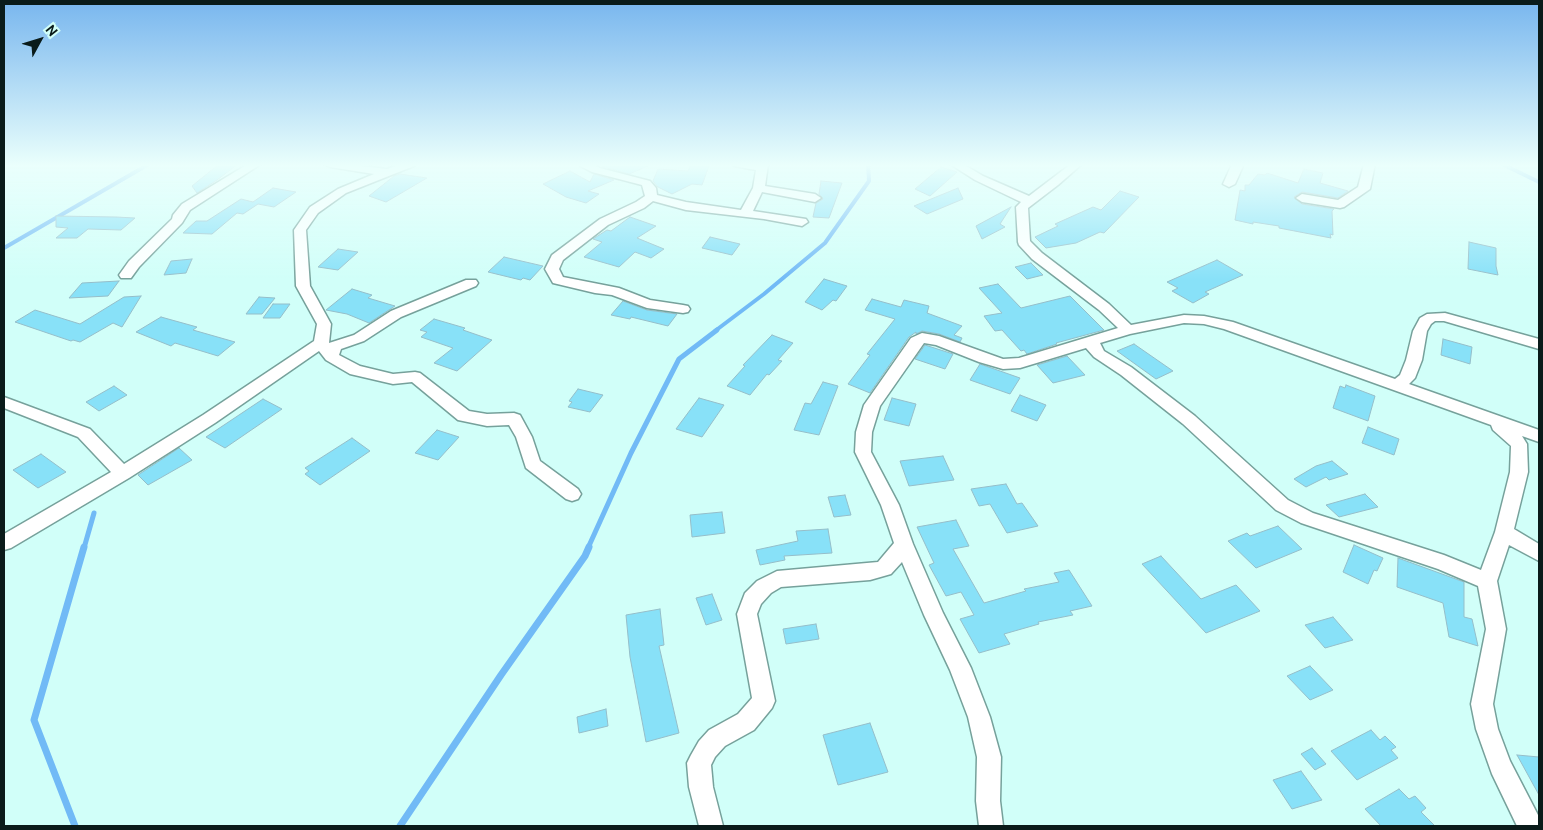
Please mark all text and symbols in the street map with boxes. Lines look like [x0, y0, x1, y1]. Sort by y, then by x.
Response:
north arrow [15, 15, 65, 65]
text: N [42, 21, 62, 40]

